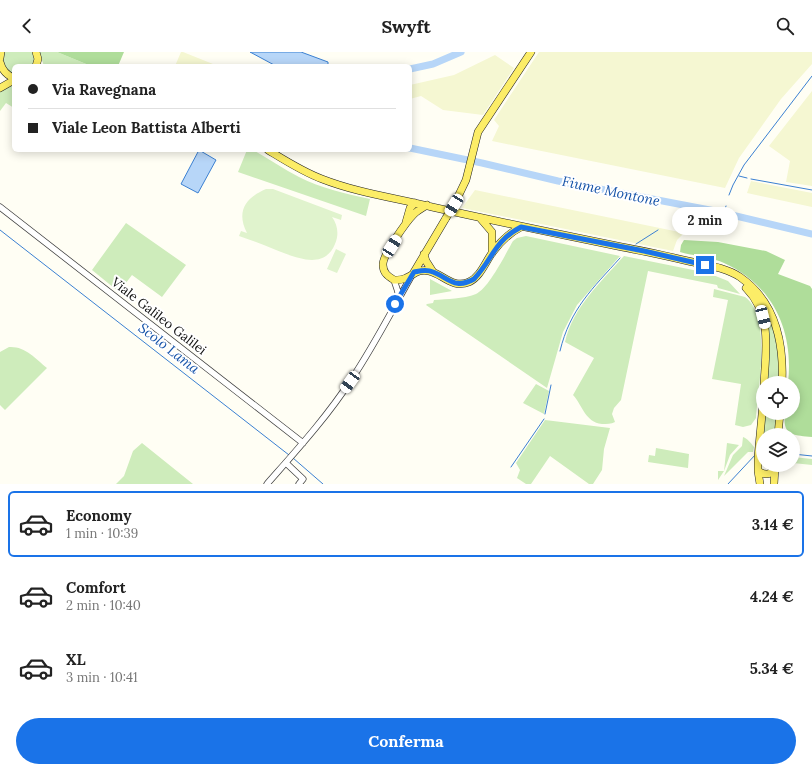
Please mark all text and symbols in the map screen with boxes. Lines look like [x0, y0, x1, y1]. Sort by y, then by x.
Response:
icon: back [16, 15, 38, 37]
text: Swyft [381, 15, 431, 38]
icon: search [774, 15, 796, 37]
text: Via Ravegnana [52, 80, 156, 99]
text: Viale Leon Battista Alberti [52, 118, 241, 137]
water label: Fiume Montone [560, 172, 662, 210]
car [443, 192, 465, 218]
callout: 2 min [672, 207, 738, 235]
text: 2 min [688, 212, 722, 229]
car [380, 233, 404, 259]
route end [696, 256, 714, 274]
street label: Viale Galileo Galilei [107, 273, 210, 359]
route start [386, 295, 404, 313]
car [754, 304, 772, 330]
water label: Scolo Lama [135, 319, 203, 378]
car [338, 369, 362, 395]
map controls [756, 376, 800, 472]
button: locate [756, 376, 800, 420]
button: layers [756, 428, 800, 472]
icon: car [18, 506, 54, 542]
text: Economy [66, 506, 131, 525]
text: 3.14 € [752, 515, 794, 534]
text: 1 min · 10:39 [66, 525, 138, 542]
icon: car [18, 578, 54, 614]
text: Comfort [66, 578, 126, 597]
text: 4.24 € [750, 587, 794, 606]
text: 2 min · 10:40 [66, 597, 141, 614]
icon: car [18, 650, 54, 686]
text: XL [66, 650, 86, 669]
text: 5.34 € [750, 659, 794, 678]
text: 3 min · 10:41 [66, 669, 138, 686]
button: Conferma [16, 718, 796, 764]

